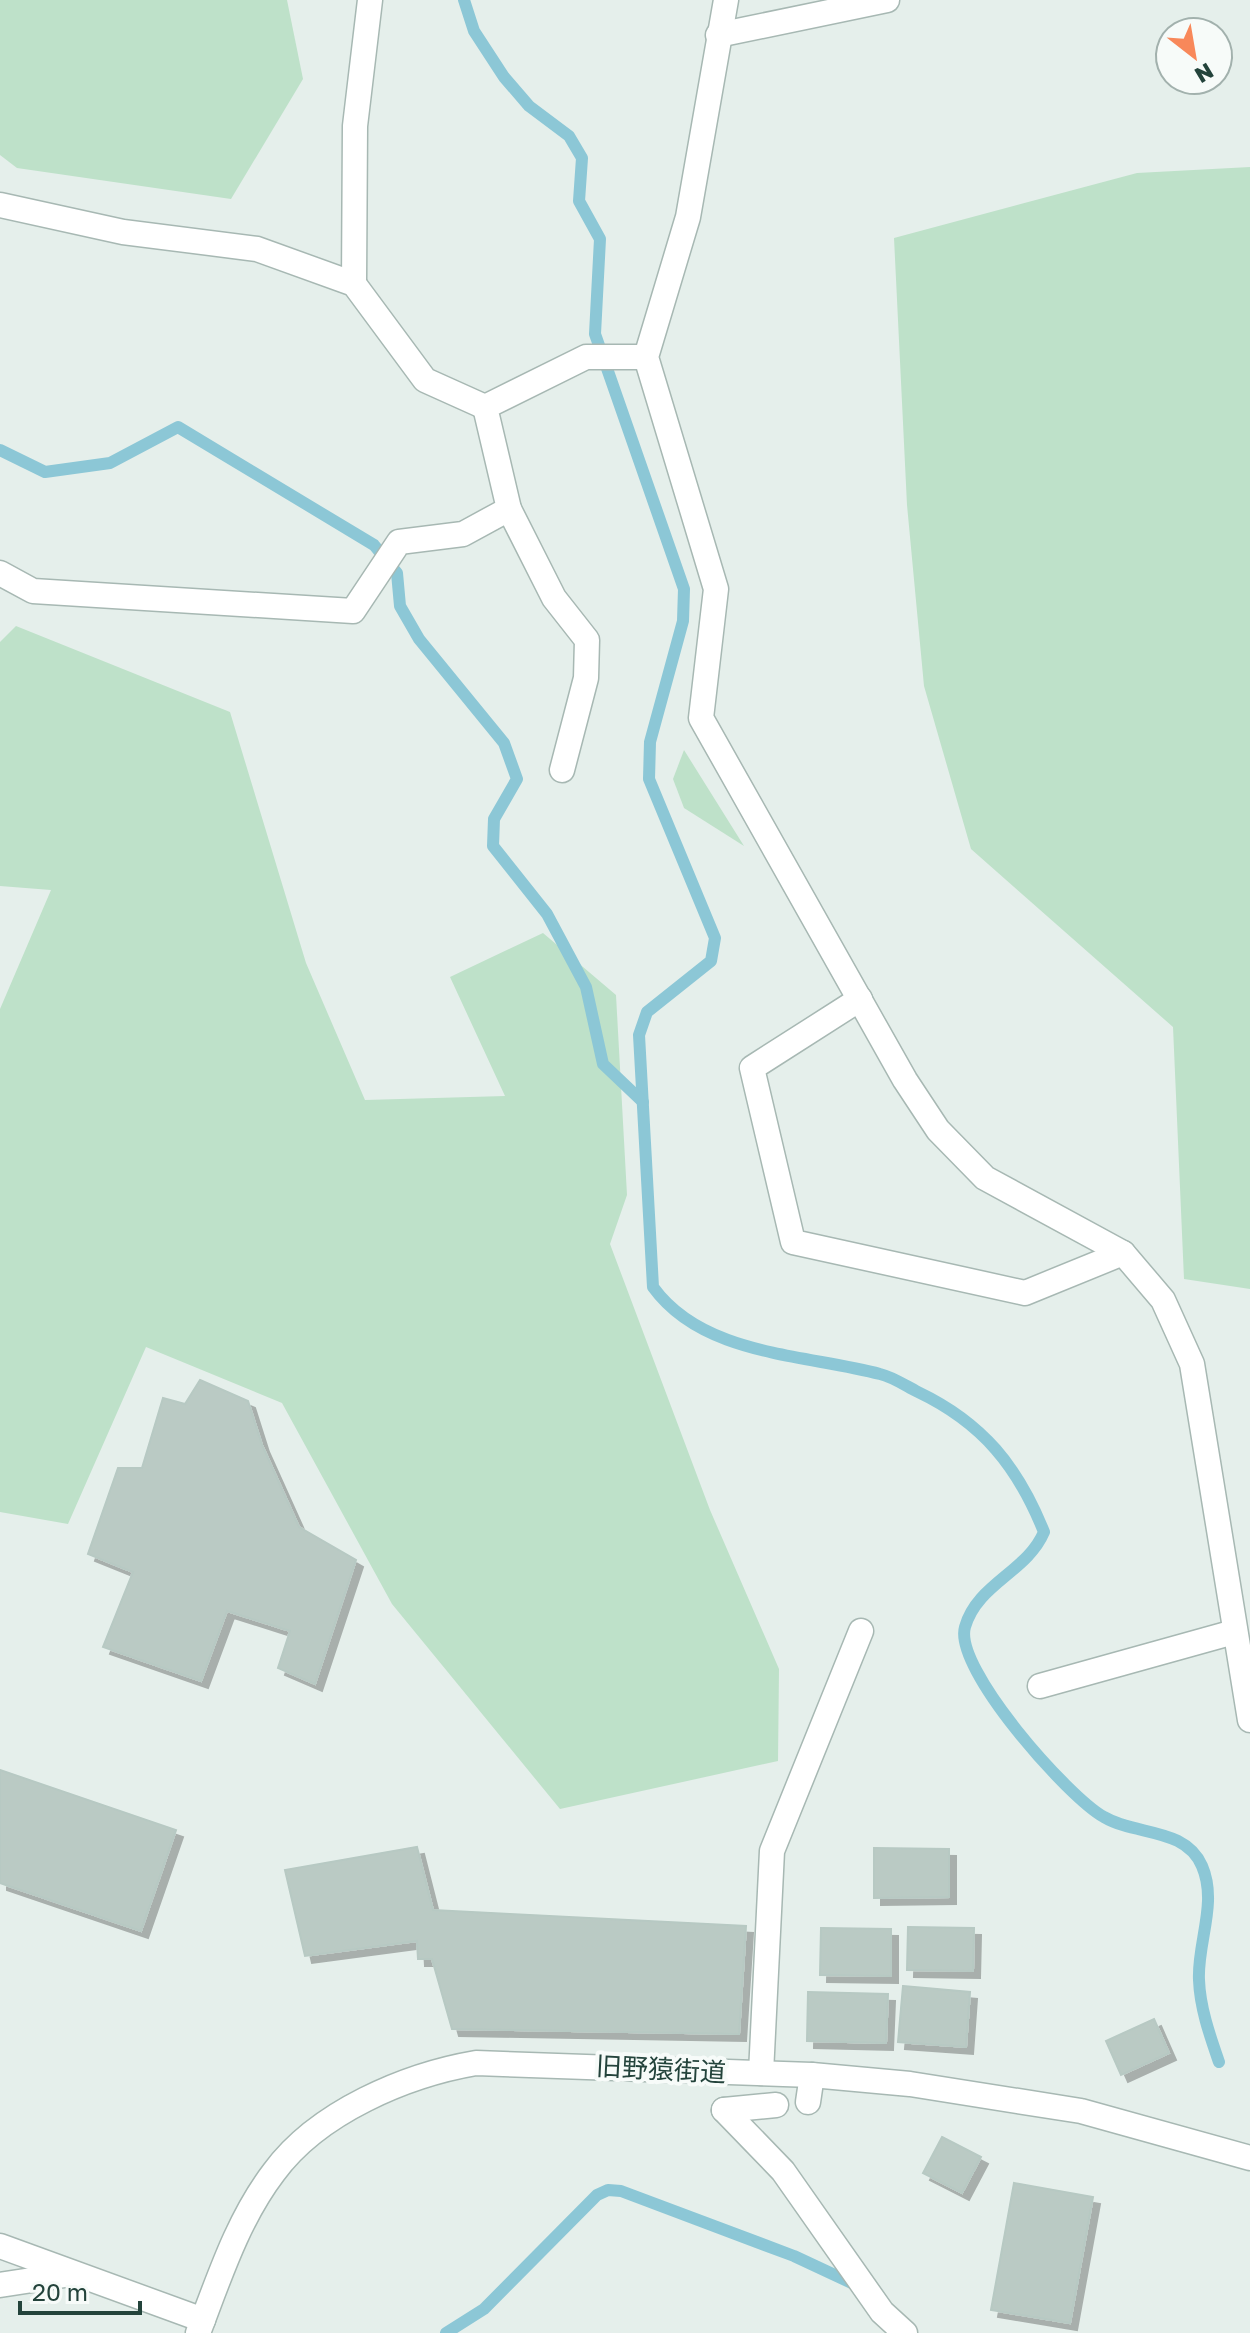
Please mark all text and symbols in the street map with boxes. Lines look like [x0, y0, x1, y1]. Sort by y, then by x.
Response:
north arrow [1154, 16, 1234, 96]
text: N [1190, 58, 1219, 89]
street label: 旧野猿街道 [595, 2050, 727, 2088]
scale bar [20, 2265, 140, 2315]
text: 20 m [32, 2277, 88, 2306]

